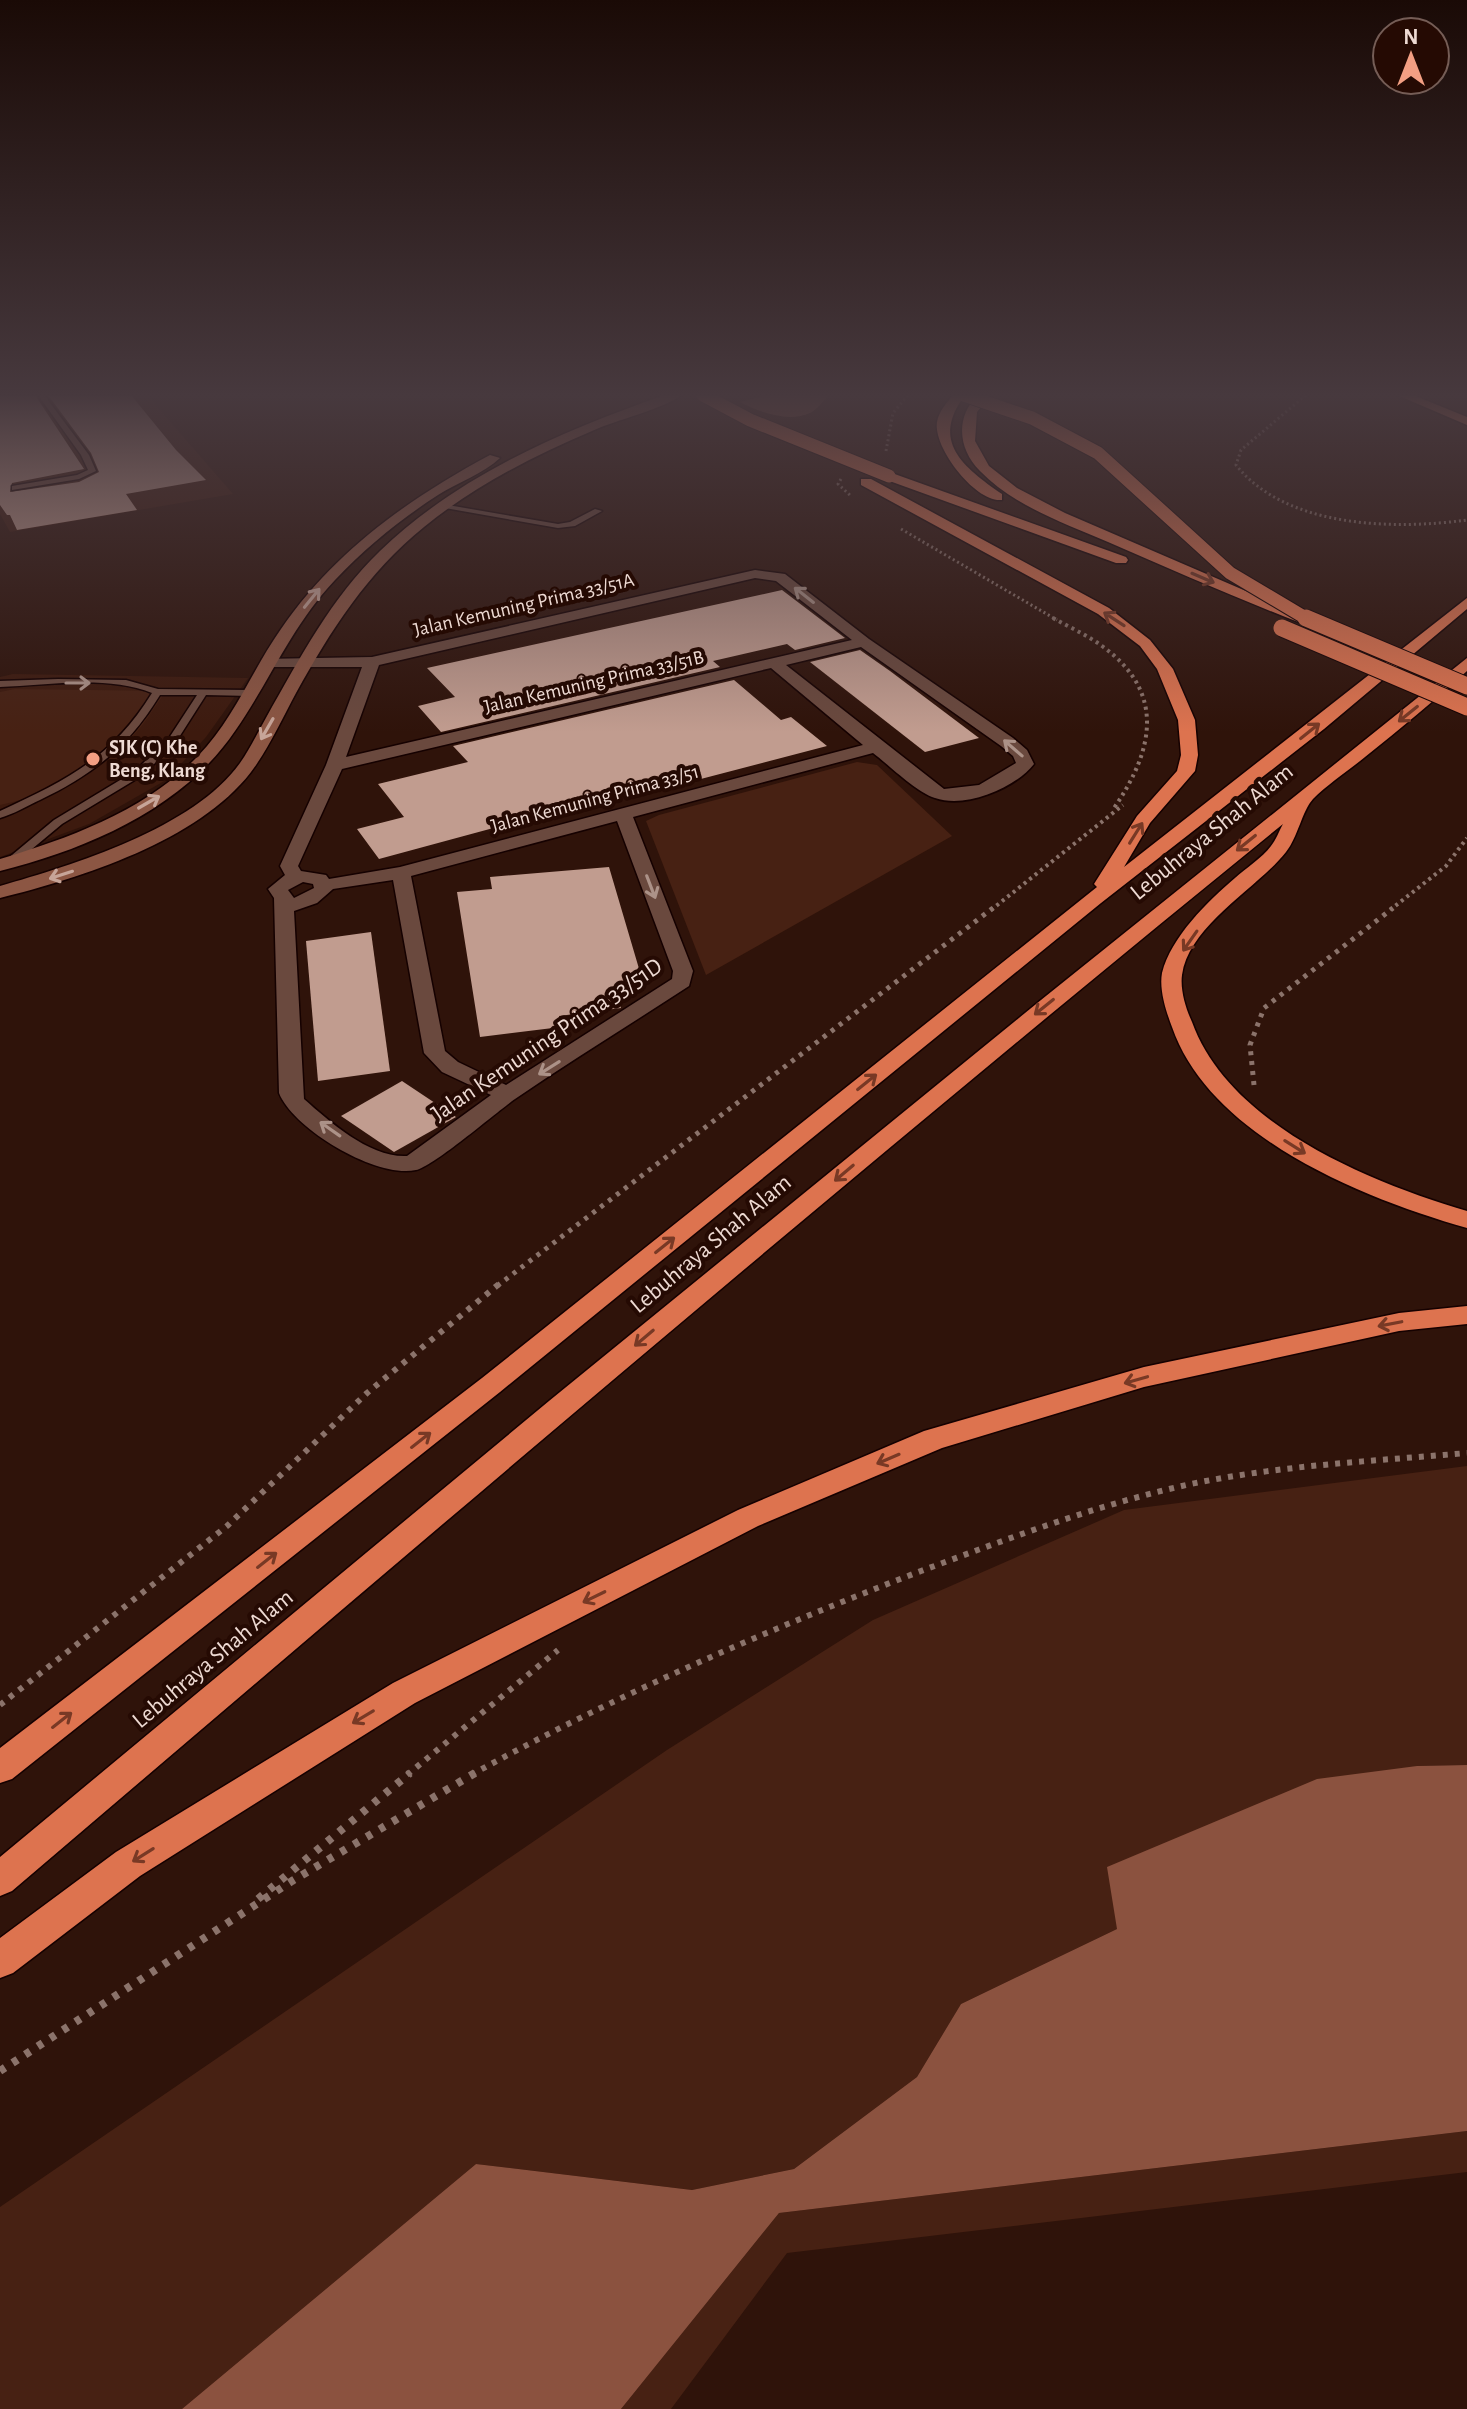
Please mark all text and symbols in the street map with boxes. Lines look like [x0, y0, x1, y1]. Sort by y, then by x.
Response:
north arrow [1371, 16, 1451, 96]
text: N [1403, 26, 1419, 48]
street label: Jalan Kemuning Prima 33/51A [412, 570, 637, 640]
one-way arrow [1190, 571, 1215, 586]
one-way arrow [794, 586, 815, 603]
one-way arrow [303, 588, 321, 609]
one-way arrow [1103, 611, 1126, 627]
street label: Jalan Kemuning Prima 33/51B [482, 647, 706, 717]
one-way arrow [64, 675, 91, 691]
one-way arrow [1399, 705, 1419, 723]
one-way arrow [259, 717, 275, 740]
one-way arrow [1299, 722, 1320, 739]
place label: SJK (C) Khe Beng, Klang [109, 738, 206, 781]
one-way arrow [1004, 740, 1024, 758]
marker: SJK (C) Khe Beng, Klang [84, 750, 102, 768]
street label: Lebuhraya Shah Alam [1126, 759, 1298, 905]
street label: Jalan Kemuning Prima 33/51 [489, 762, 701, 836]
one-way arrow [137, 794, 160, 810]
one-way arrow [1128, 822, 1144, 845]
one-way arrow [1236, 835, 1257, 852]
one-way arrow [49, 868, 74, 883]
one-way arrow [645, 874, 659, 899]
one-way arrow [1182, 929, 1198, 951]
street label: Jalan Kemuning Prima 33/51D [427, 954, 667, 1126]
one-way arrow [1035, 998, 1055, 1016]
one-way arrow [538, 1060, 561, 1076]
one-way arrow [856, 1073, 877, 1091]
one-way arrow [320, 1121, 342, 1137]
one-way arrow [1283, 1139, 1306, 1155]
one-way arrow [834, 1164, 855, 1182]
street label: Lebuhraya Shah Alam [626, 1170, 796, 1318]
one-way arrow [654, 1237, 675, 1254]
one-way arrow [1377, 1318, 1403, 1333]
one-way arrow [633, 1329, 654, 1347]
one-way arrow [1123, 1373, 1149, 1388]
one-way arrow [410, 1431, 431, 1449]
one-way arrow [876, 1452, 901, 1467]
one-way arrow [256, 1552, 277, 1569]
street label: Lebuhraya Shah Alam [128, 1585, 298, 1733]
one-way arrow [582, 1590, 606, 1605]
one-way arrow [352, 1710, 375, 1726]
one-way arrow [50, 1712, 72, 1729]
one-way arrow [132, 1848, 155, 1864]

